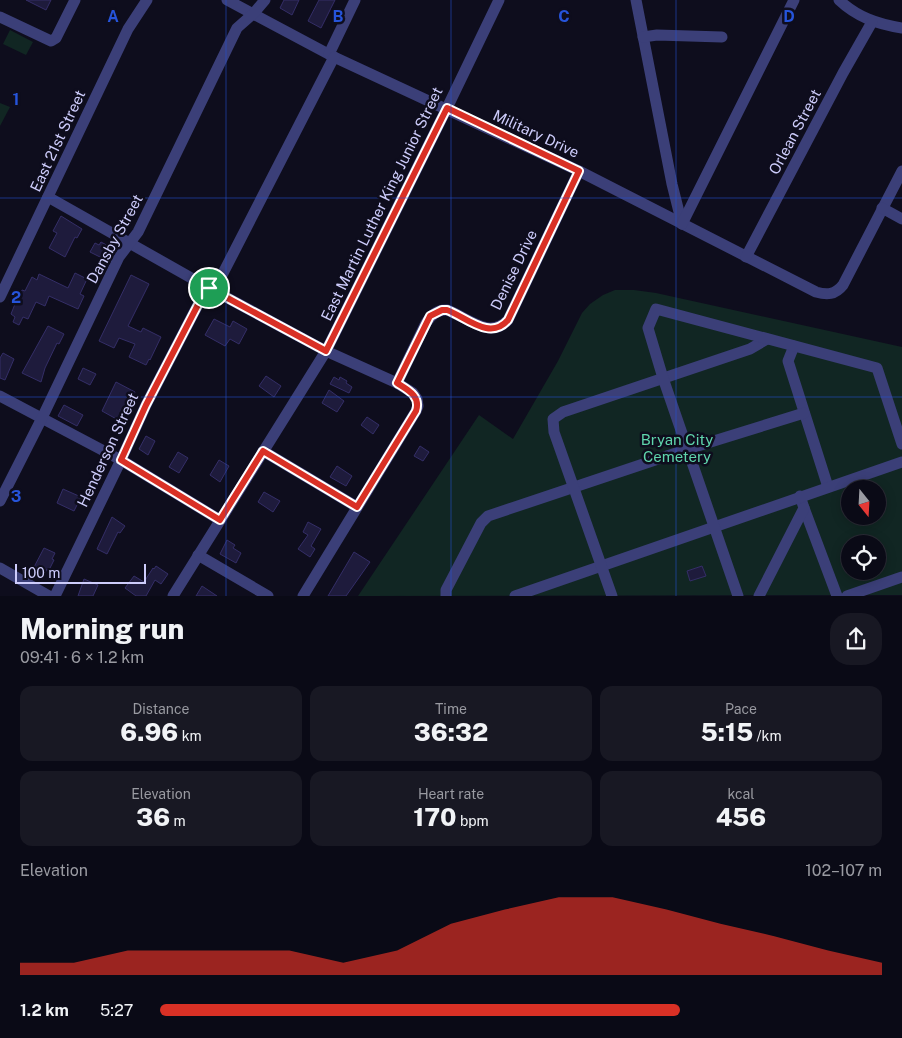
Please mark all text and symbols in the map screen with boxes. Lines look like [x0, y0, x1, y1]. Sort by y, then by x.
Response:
text: A [107, 7, 119, 26]
text: B [333, 7, 344, 26]
text: C [558, 7, 570, 26]
text: D [783, 7, 795, 26]
street label: East Martin Luther King Junior Street [317, 84, 446, 323]
street label: Orlean Street [765, 86, 824, 177]
street label: East 21st Street [27, 87, 89, 194]
text: 1 [13, 90, 19, 109]
street label: Military Drive [491, 106, 582, 161]
street label: Dansby Street [83, 191, 146, 286]
street label: Denise Drive [487, 227, 540, 313]
pin [188, 267, 230, 309]
icon: arrive [195, 274, 223, 302]
text: 2 [11, 288, 21, 307]
street label: Henderson Street [74, 390, 142, 510]
park label: Bryan City Cemetery [641, 431, 713, 465]
north arrow [841, 480, 886, 525]
map controls [841, 480, 886, 580]
text: 3 [11, 487, 21, 506]
button: locate [841, 535, 886, 580]
scale bar [15, 560, 146, 584]
text: 100 m [22, 565, 60, 581]
text: Morning run [20, 612, 184, 645]
button: share [830, 613, 882, 665]
text: 09:41 · 6 × 1.2 km [20, 648, 144, 667]
text: Distance [133, 701, 189, 717]
text: Time [435, 701, 467, 717]
text: Pace [725, 701, 757, 717]
text: 6.96 [120, 717, 178, 747]
text: 36:32 [414, 717, 488, 747]
text: 5:15 [700, 717, 753, 747]
text: km [178, 728, 202, 744]
text: /km [753, 728, 782, 744]
text: Elevation [131, 786, 191, 802]
text: Heart rate [418, 786, 484, 802]
text: kcal [727, 786, 755, 802]
text: 36 [136, 802, 170, 832]
text: 170 [413, 802, 457, 832]
text: 456 [716, 802, 766, 832]
text: m [170, 813, 186, 829]
text: bpm [457, 813, 489, 829]
text: Elevation [20, 861, 88, 880]
text: 102–107 m [805, 861, 882, 880]
text: 1.2 km [20, 1001, 69, 1020]
text: 5:27 [100, 1001, 133, 1020]

